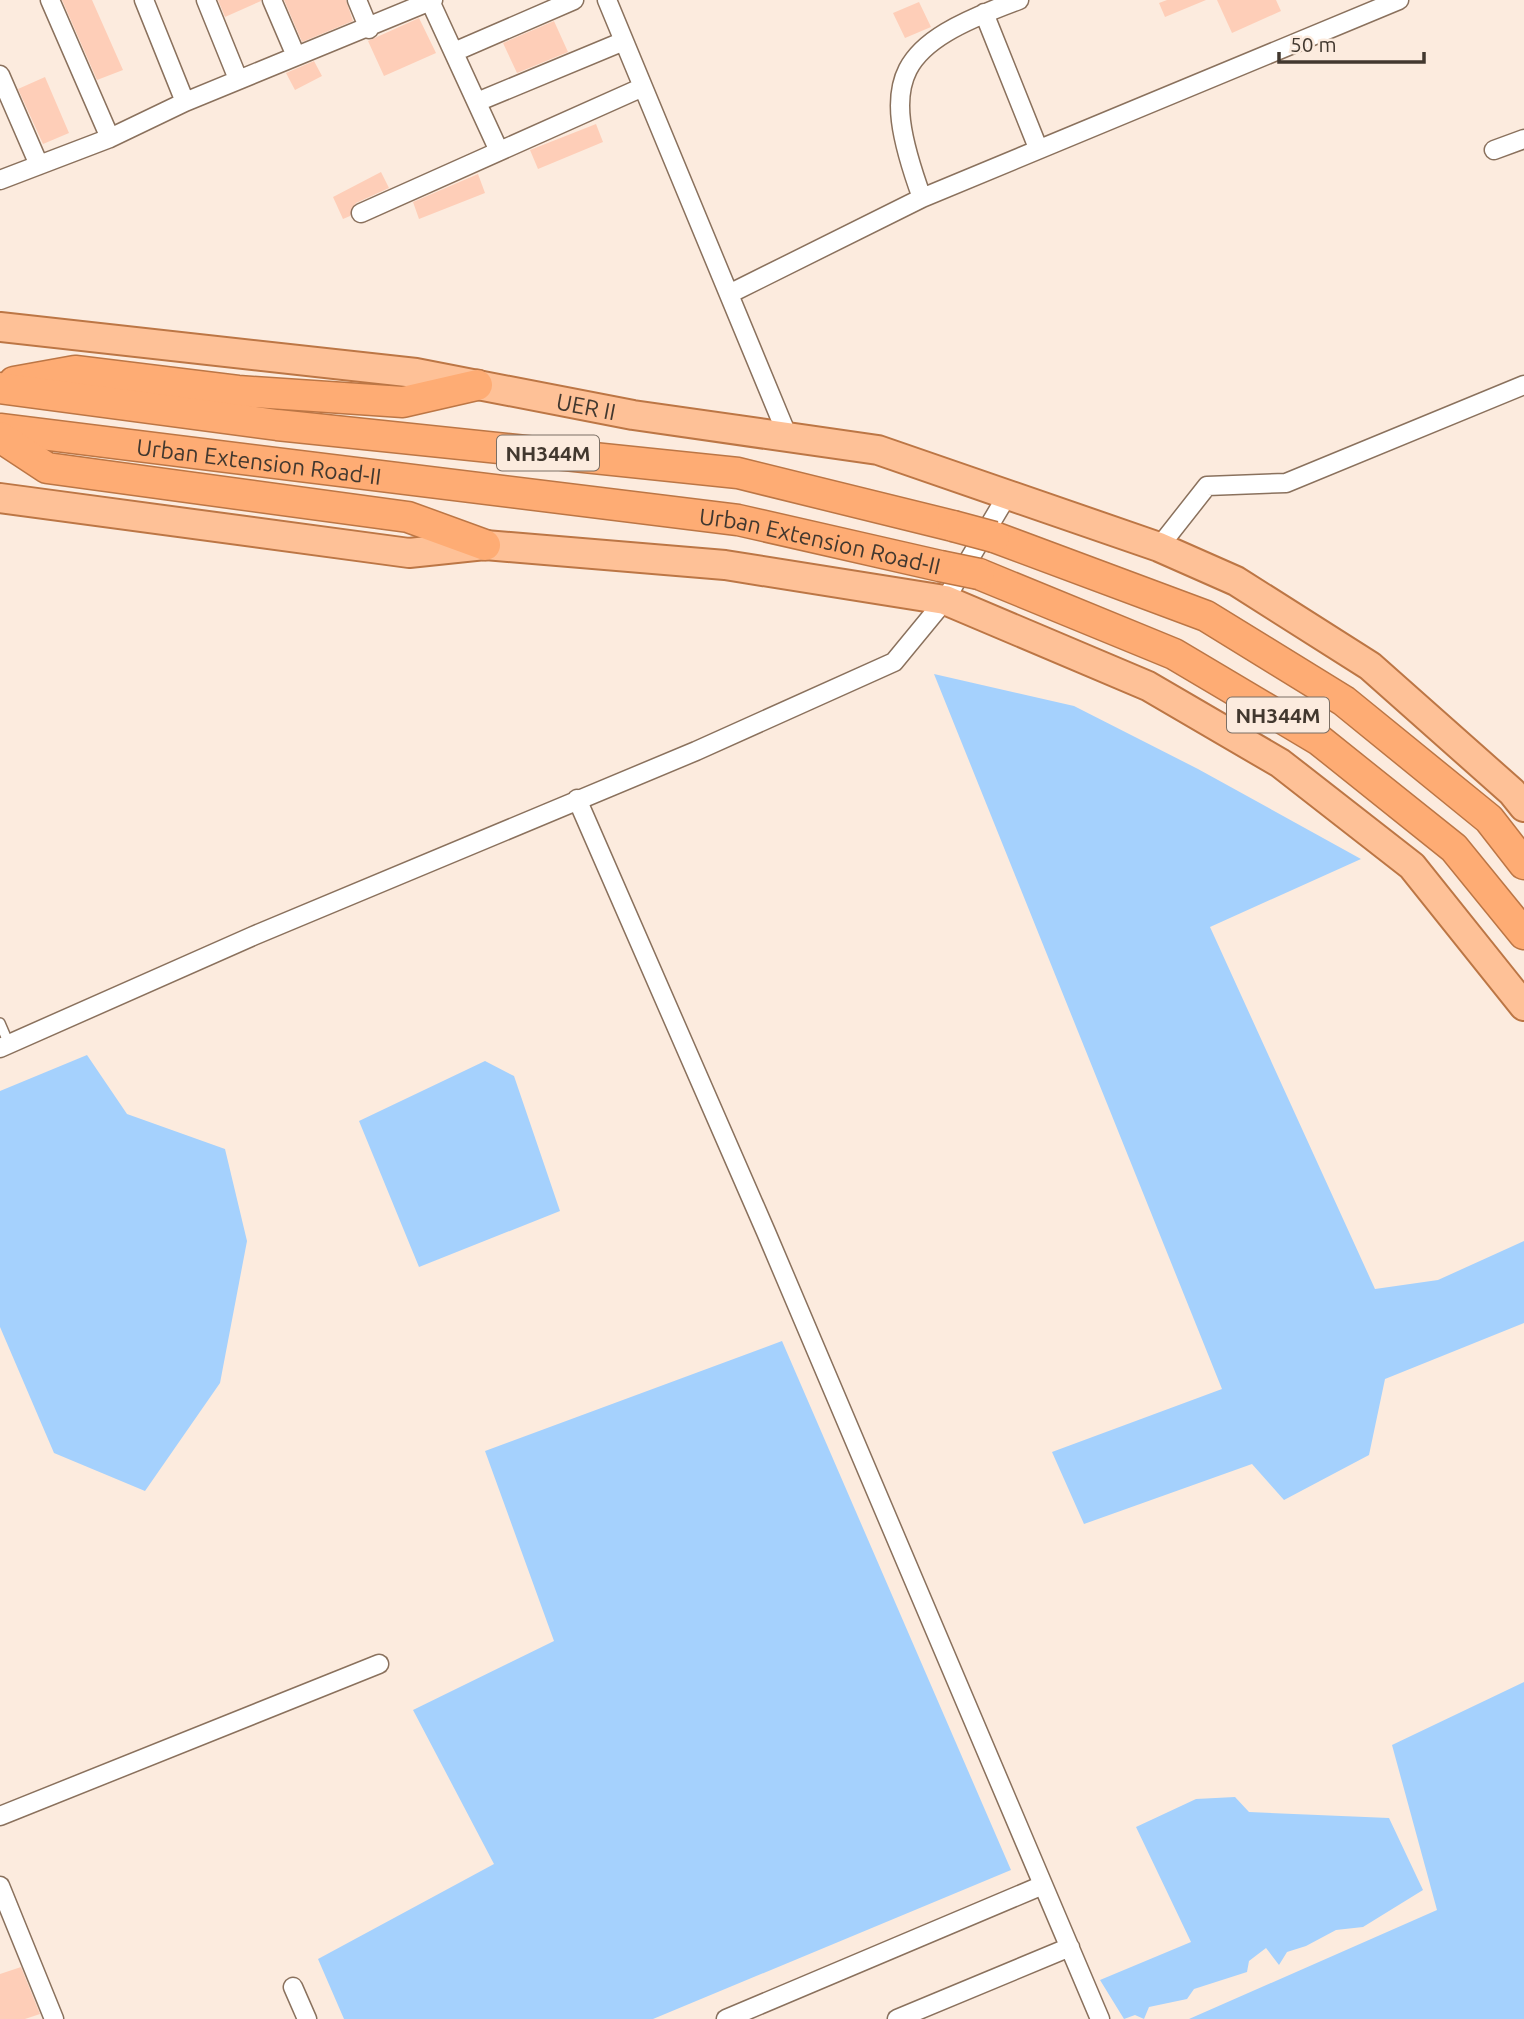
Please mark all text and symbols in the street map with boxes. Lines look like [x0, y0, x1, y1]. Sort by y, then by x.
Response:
scale bar [1279, 21, 1424, 65]
text: 50 m [1290, 32, 1337, 56]
street label: UER II [554, 388, 618, 424]
street label: Urban Extension Road-II [135, 433, 383, 488]
road number: NH344M [497, 435, 599, 470]
street label: Urban Extension Road-II [698, 503, 943, 578]
road number: NH344M [1227, 698, 1329, 732]

